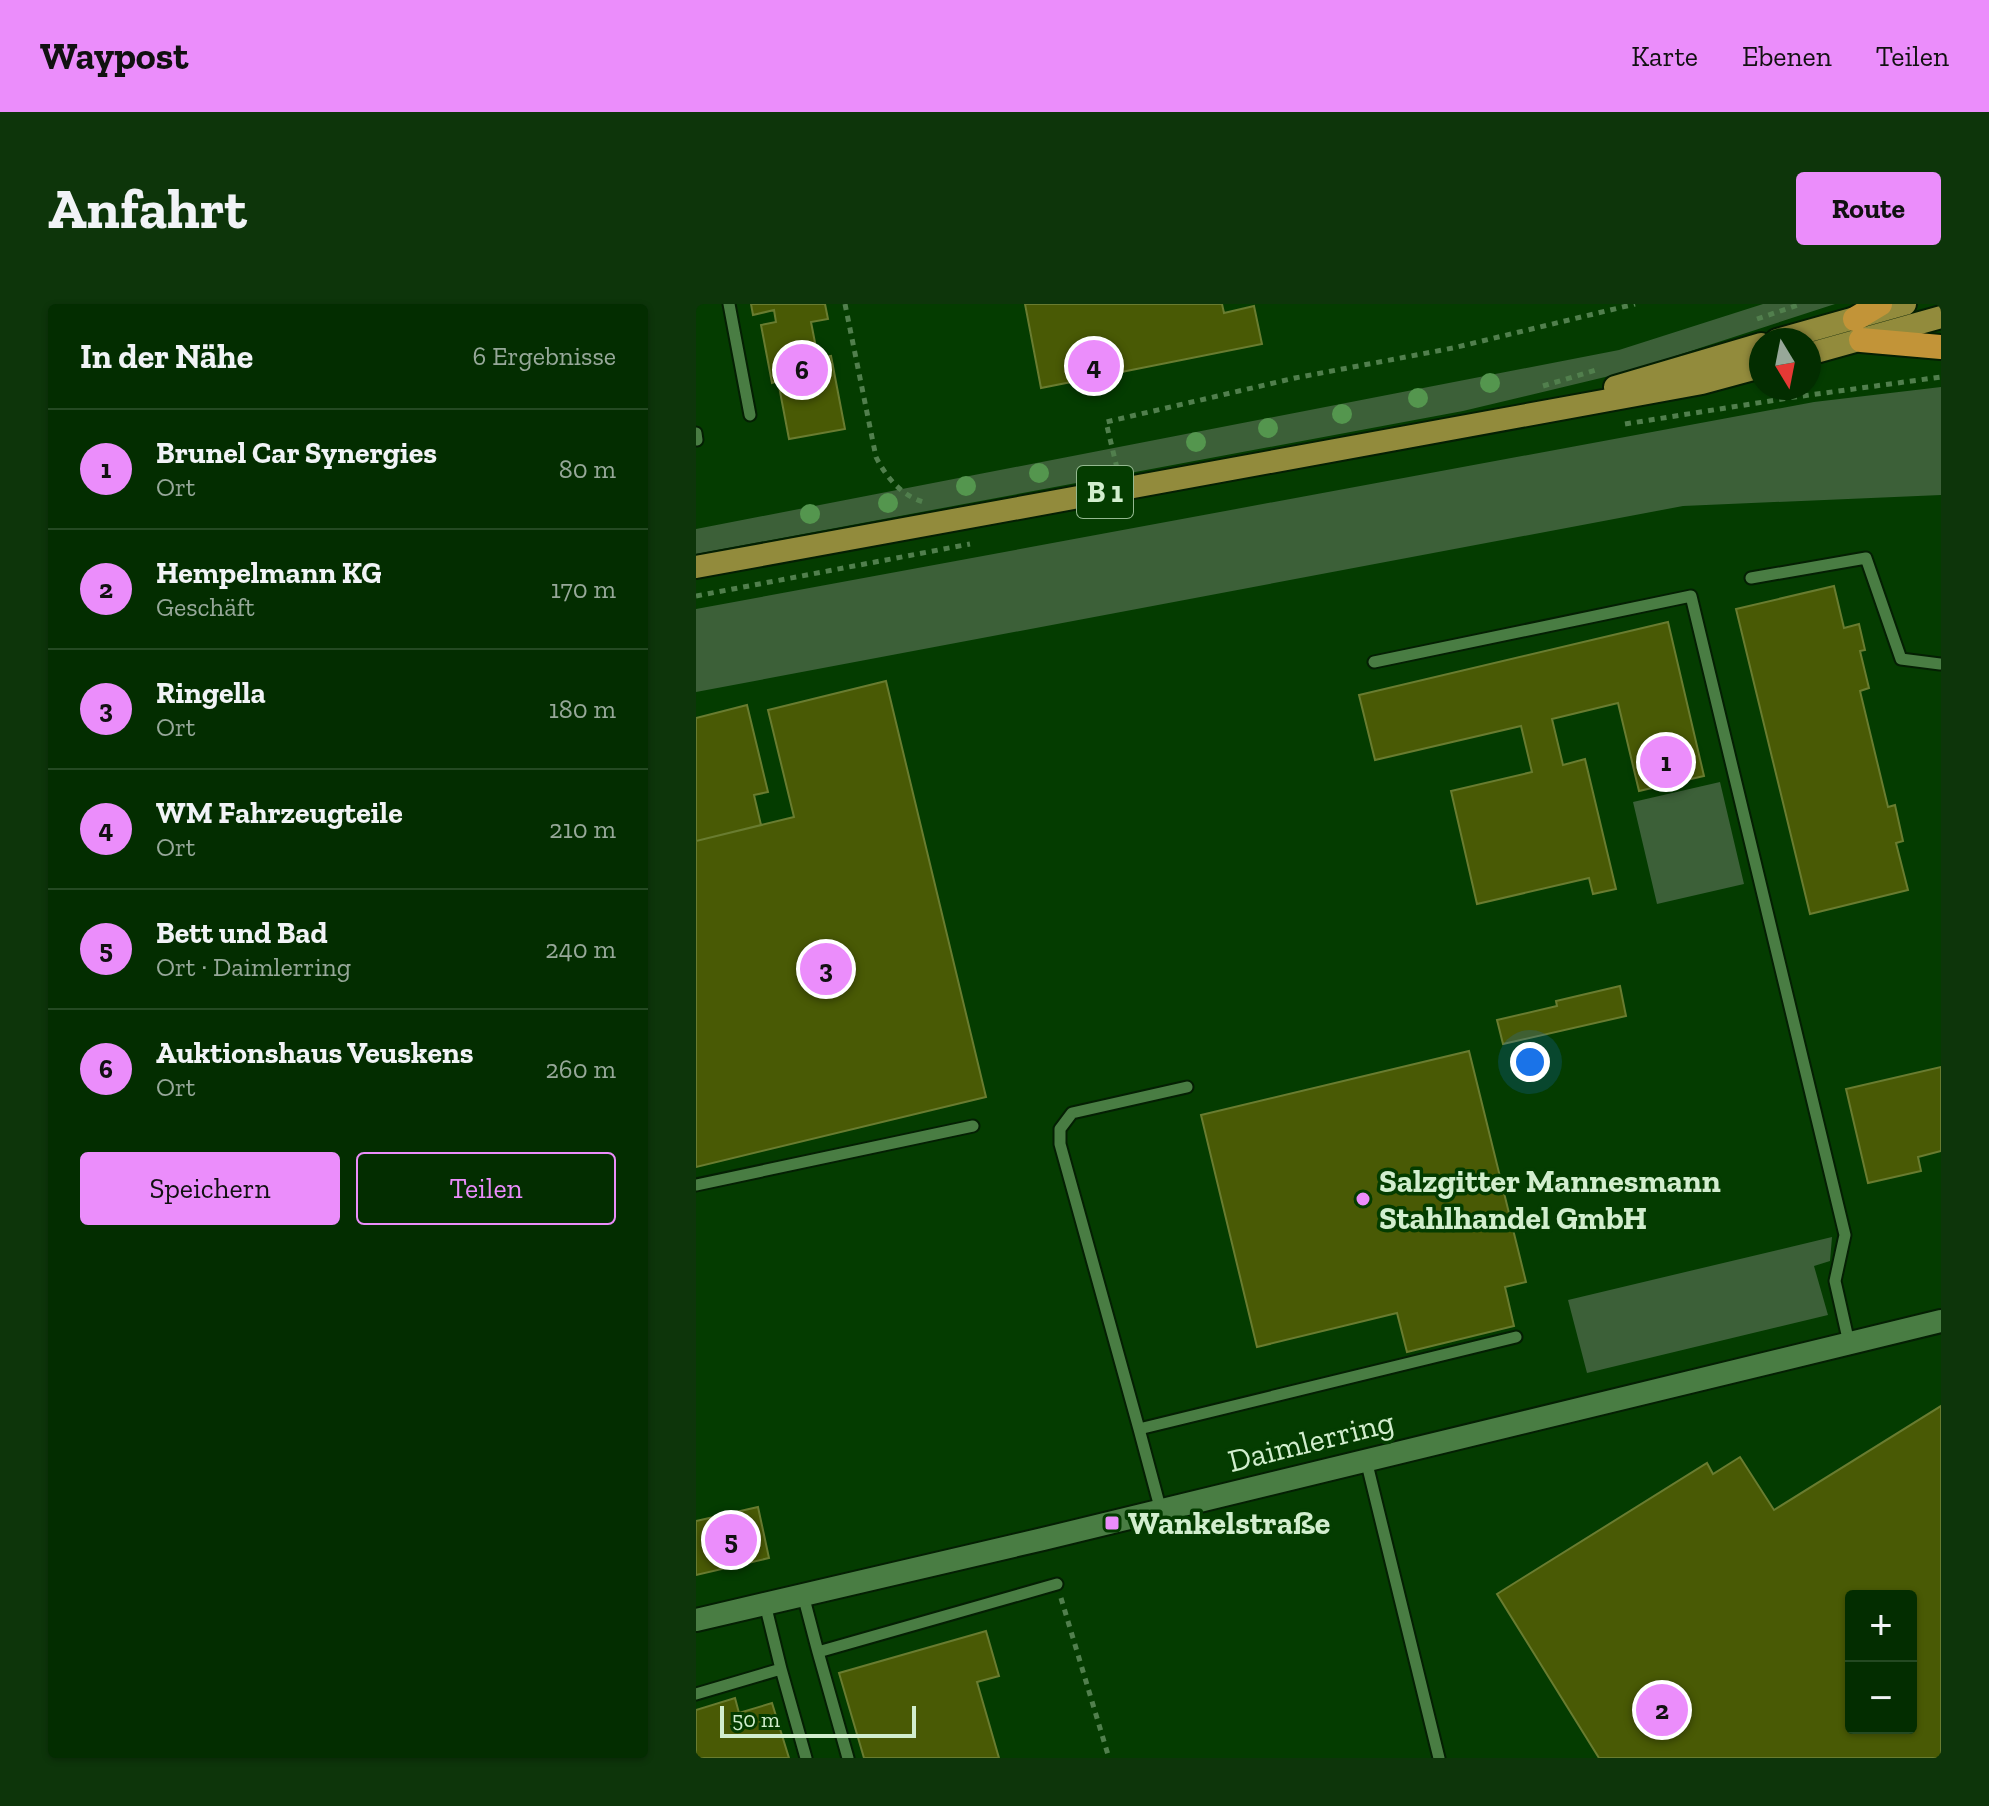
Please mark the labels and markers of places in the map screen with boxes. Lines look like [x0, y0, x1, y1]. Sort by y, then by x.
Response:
pin: 4 [1068, 336, 1120, 396]
pin: 6 [776, 340, 828, 400]
pin: 1 [1640, 732, 1692, 792]
pin: 3 [800, 939, 852, 999]
place label: Salzgitter Mannesmann Stahlhandel GmbH [1379, 1162, 1721, 1237]
marker: Salzgitter Mannesmann Stahlhandel GmbH [1354, 1190, 1372, 1208]
place label: Wankelstraße [1128, 1504, 1330, 1542]
pin: 5 [705, 1510, 757, 1570]
marker: Wankelstraße [1103, 1514, 1121, 1532]
pin: 2 [1636, 1680, 1688, 1740]

